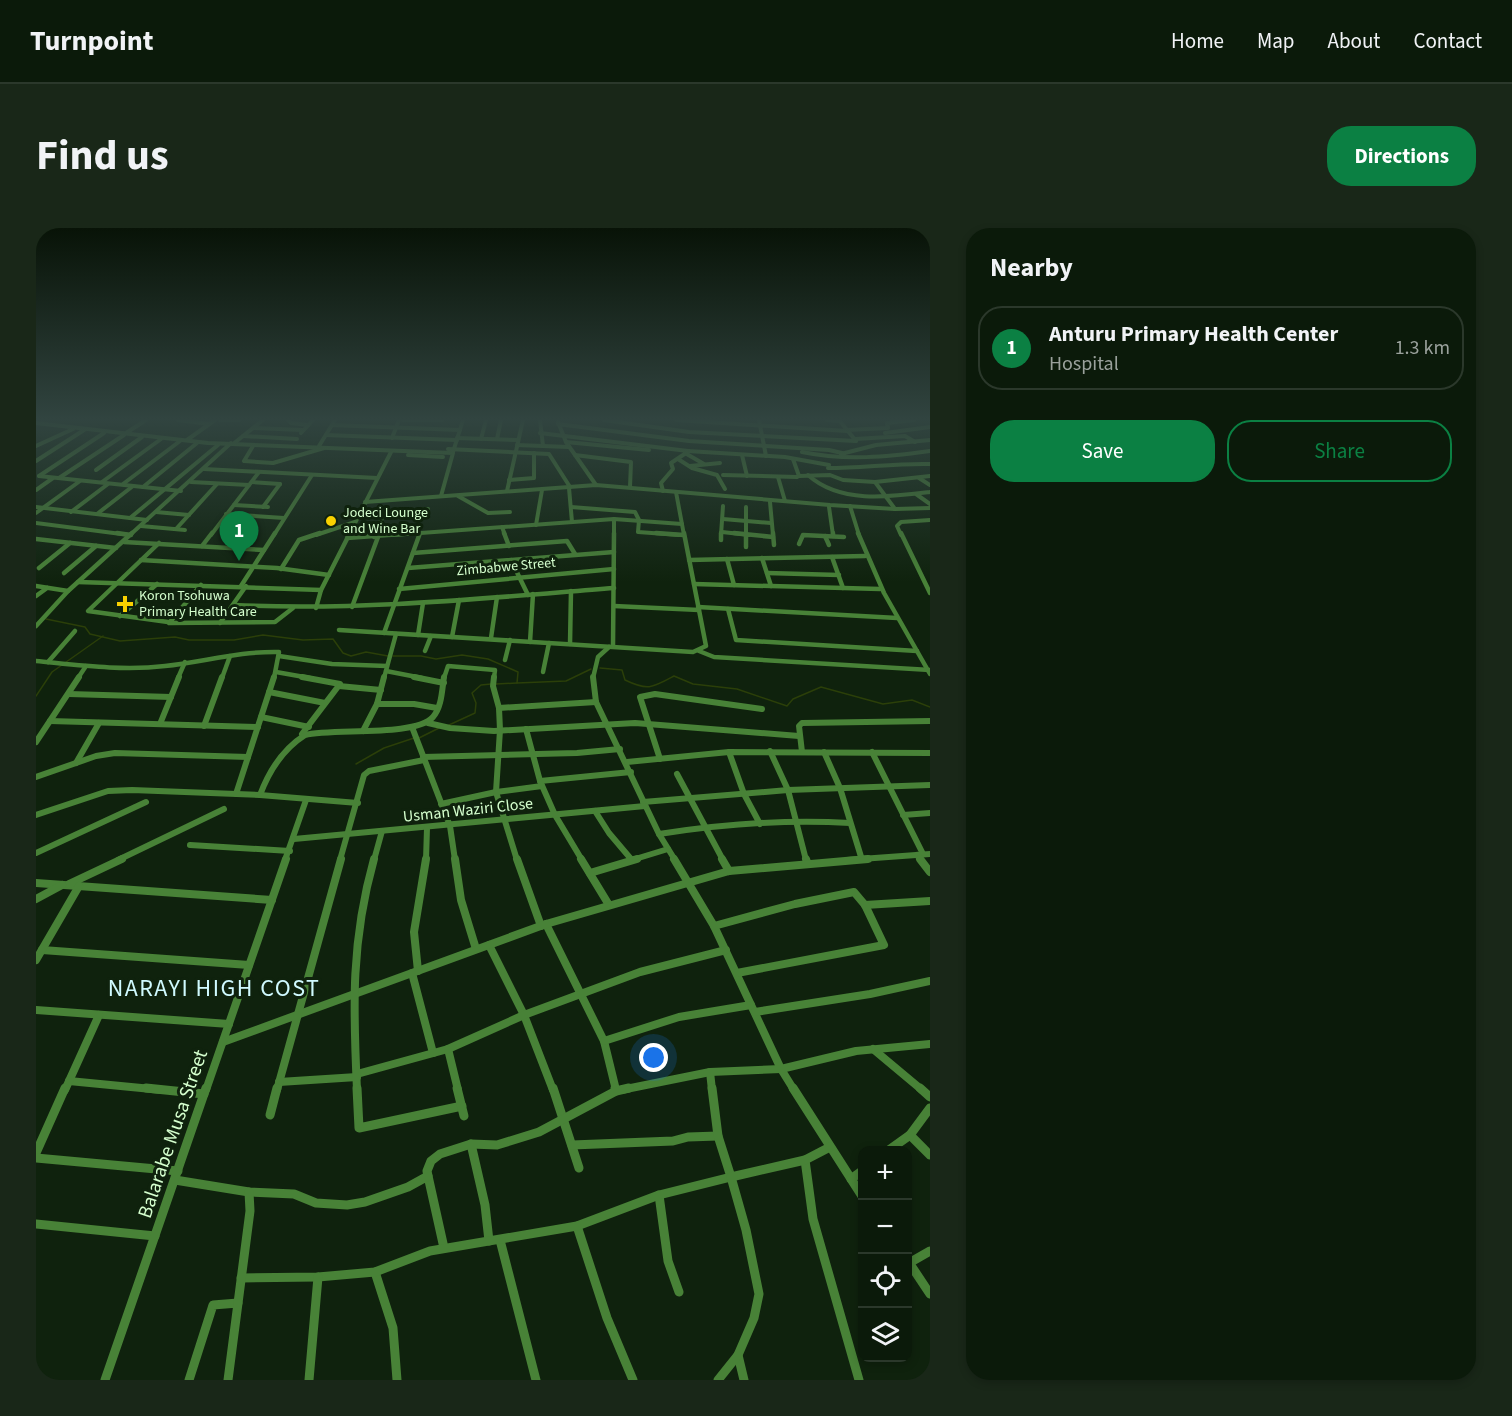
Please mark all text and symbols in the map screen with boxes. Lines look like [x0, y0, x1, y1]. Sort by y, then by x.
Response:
text: Turnpoint [30, 21, 154, 61]
text: Home [1171, 26, 1224, 56]
text: Map [1257, 26, 1295, 56]
text: About [1328, 26, 1380, 56]
text: Contact [1413, 26, 1482, 56]
text: Find us [36, 126, 169, 186]
button: Directions [1327, 126, 1476, 186]
text: Nearby [990, 249, 1073, 286]
text: Anturu Primary Health Center [1049, 318, 1338, 350]
text: 1 [1006, 334, 1017, 362]
text: 1.3 km [1395, 334, 1450, 362]
text: Hospital [1049, 350, 1119, 378]
button: Save [990, 420, 1215, 482]
button: Share [1227, 420, 1452, 482]
place label: Jodeci Lounge and Wine Bar [343, 503, 428, 539]
pin: 1 [220, 512, 258, 561]
marker: Jodeci Lounge and Wine Bar [324, 514, 338, 528]
street label: Zimbabwe Street [455, 553, 557, 581]
place label: Koron Tsohuwa Primary Health Care [139, 586, 257, 622]
marker: Koron Tsohuwa Primary Health Care [116, 595, 134, 613]
street label: Usman Waziri Close [402, 792, 534, 828]
district label: NARAYI HIGH COST [108, 971, 320, 1006]
your location [639, 1043, 668, 1072]
street label: Balarabe Musa Street [131, 1046, 215, 1222]
map controls [858, 1146, 912, 1362]
button: + [858, 1146, 912, 1200]
button: − [858, 1200, 912, 1254]
button: locate [858, 1254, 912, 1308]
button: layers [858, 1308, 912, 1362]

